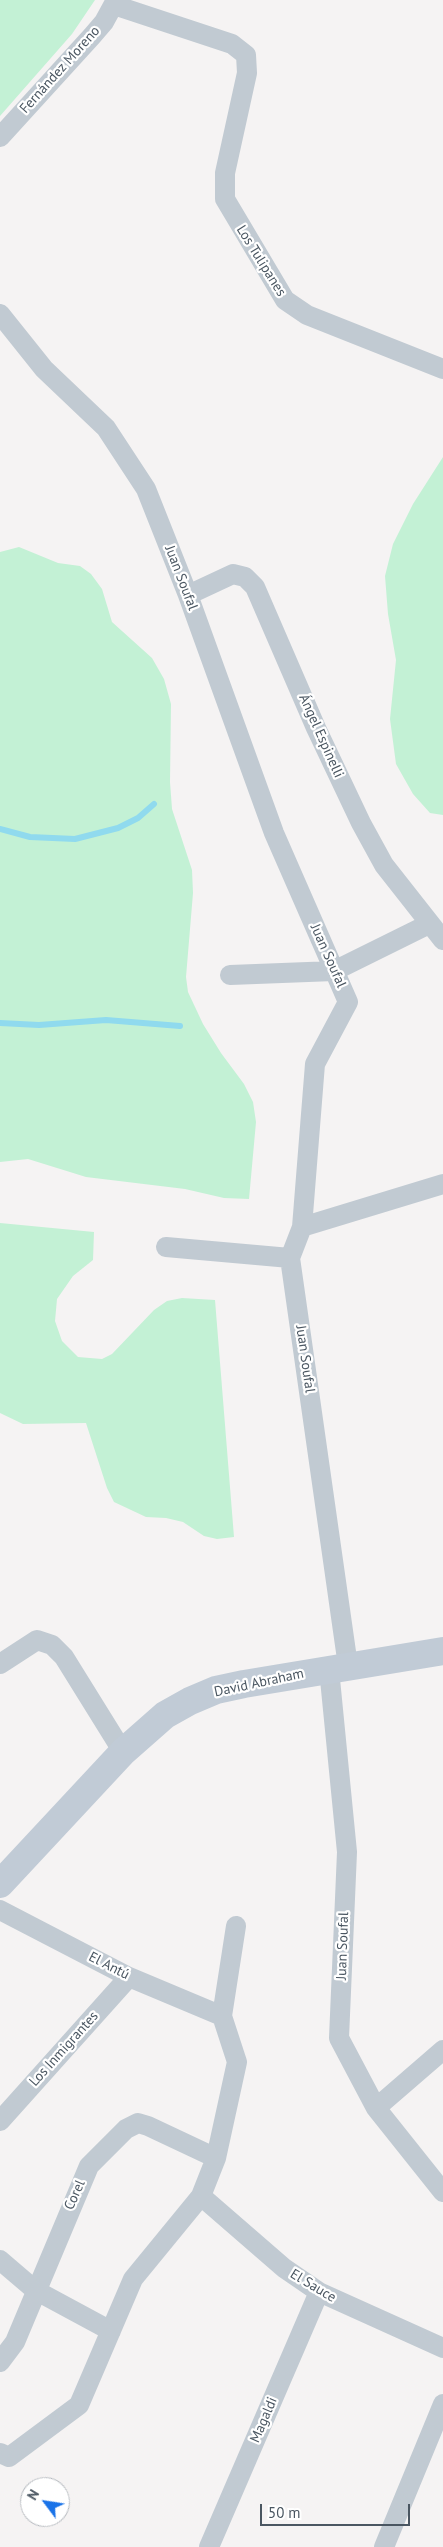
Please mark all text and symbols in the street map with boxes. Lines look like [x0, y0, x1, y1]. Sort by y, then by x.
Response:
street label: Fernández Moreno [16, 23, 104, 117]
street label: Los Tulipanes [233, 222, 289, 300]
street label: Juan Soufal [161, 543, 201, 613]
street label: Ángel Espinelli [295, 692, 347, 780]
street label: Juan Soufal [307, 922, 349, 990]
street label: Juan Soufal [292, 1324, 318, 1394]
street label: David Abraham [213, 1665, 305, 1701]
street label: Juan Soufal [333, 1912, 353, 1980]
street label: El Antú [86, 1949, 132, 1983]
street label: Los Inmigrantes [26, 2008, 102, 2090]
street label: Corel [61, 2177, 89, 2213]
street label: El Sauce [287, 2266, 339, 2306]
street label: Magaldi [247, 2395, 281, 2445]
north arrow [20, 2477, 70, 2527]
text: N [23, 2486, 43, 2503]
scale bar [263, 2494, 413, 2526]
text: 50 m [268, 2503, 301, 2522]

